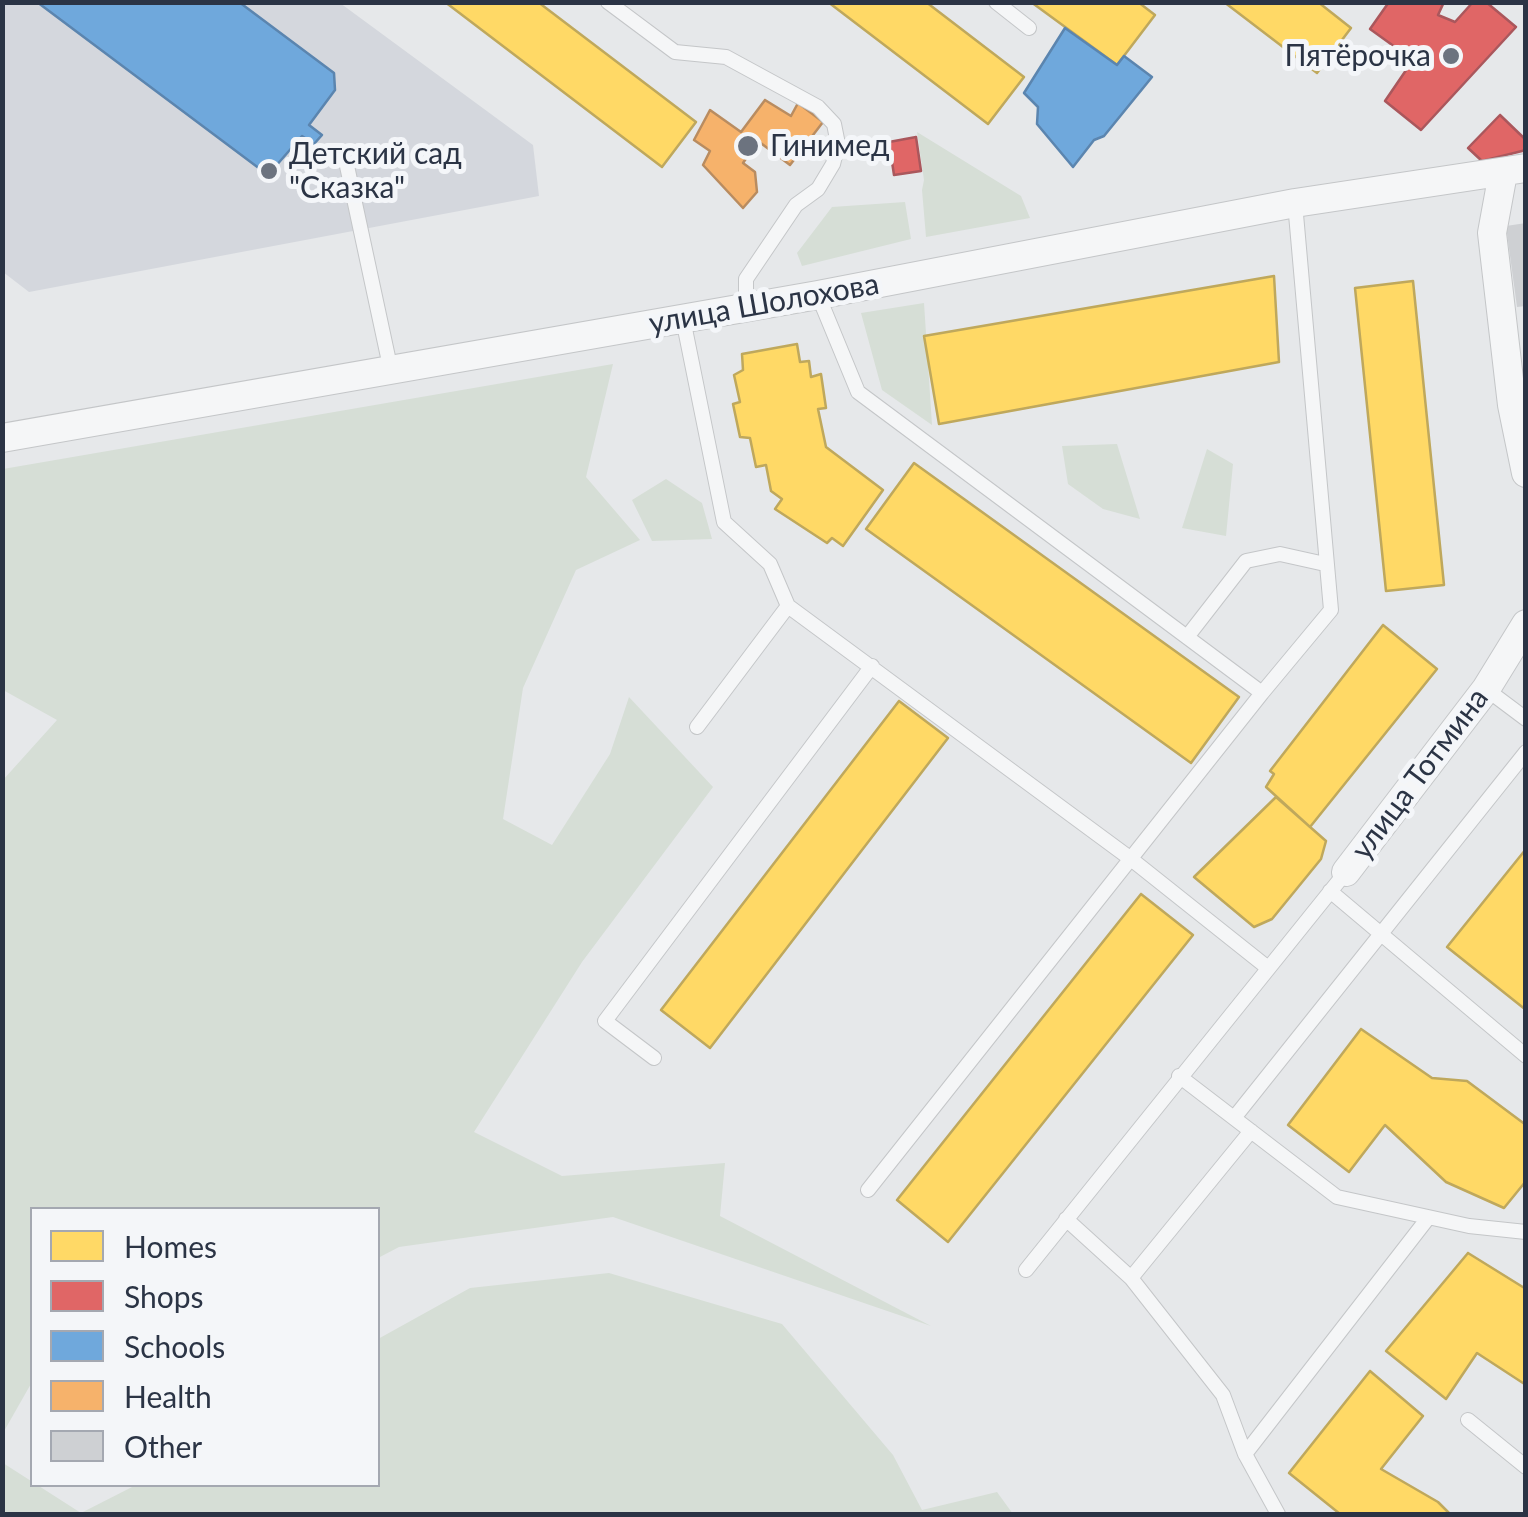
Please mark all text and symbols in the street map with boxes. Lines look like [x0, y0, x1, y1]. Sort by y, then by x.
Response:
place label: Пятёрочка [1284, 38, 1431, 74]
marker: Пятёрочка [1440, 45, 1462, 67]
place label: Гинимед [770, 128, 889, 164]
marker: Гинимед [735, 133, 761, 159]
place label: Детский сад "Сказка" [289, 136, 462, 206]
marker: Детский сад "Сказка" [258, 160, 280, 182]
street label: улица Шолохова [646, 266, 882, 342]
street label: улица Тотмина [1344, 681, 1496, 867]
legend [30, 1207, 380, 1487]
text: Homes [124, 1228, 217, 1264]
text: Shops [124, 1278, 204, 1314]
text: Schools [124, 1328, 225, 1364]
text: Health [124, 1378, 212, 1414]
text: Other [124, 1428, 202, 1464]

